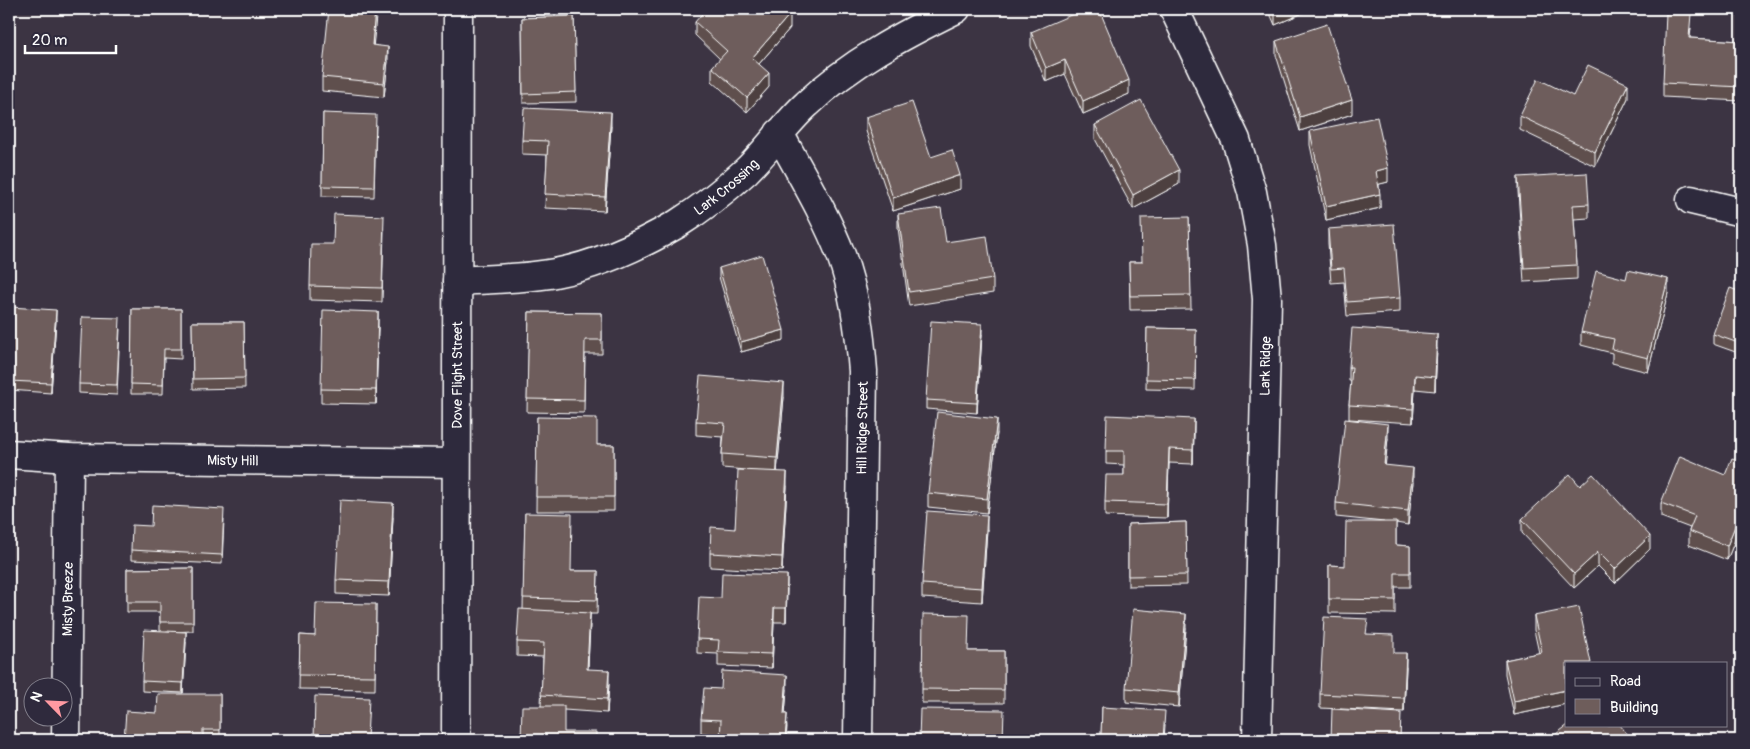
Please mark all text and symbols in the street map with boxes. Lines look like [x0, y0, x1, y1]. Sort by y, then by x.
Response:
scale bar [25, 22, 116, 54]
text: 20 m [32, 31, 67, 50]
street label: Lark Crossing [691, 156, 762, 219]
street label: Dove Flight Street [449, 321, 466, 429]
street label: Lark Ridge [1256, 336, 1275, 396]
street label: Hill Ridge Street [853, 381, 872, 475]
street label: Misty Hill [207, 452, 259, 469]
street label: Misty Breeze [59, 562, 77, 636]
legend [1565, 662, 1728, 726]
text: Road [1610, 672, 1641, 691]
north arrow [22, 676, 72, 726]
text: N [27, 689, 46, 705]
text: Building [1610, 698, 1658, 717]

